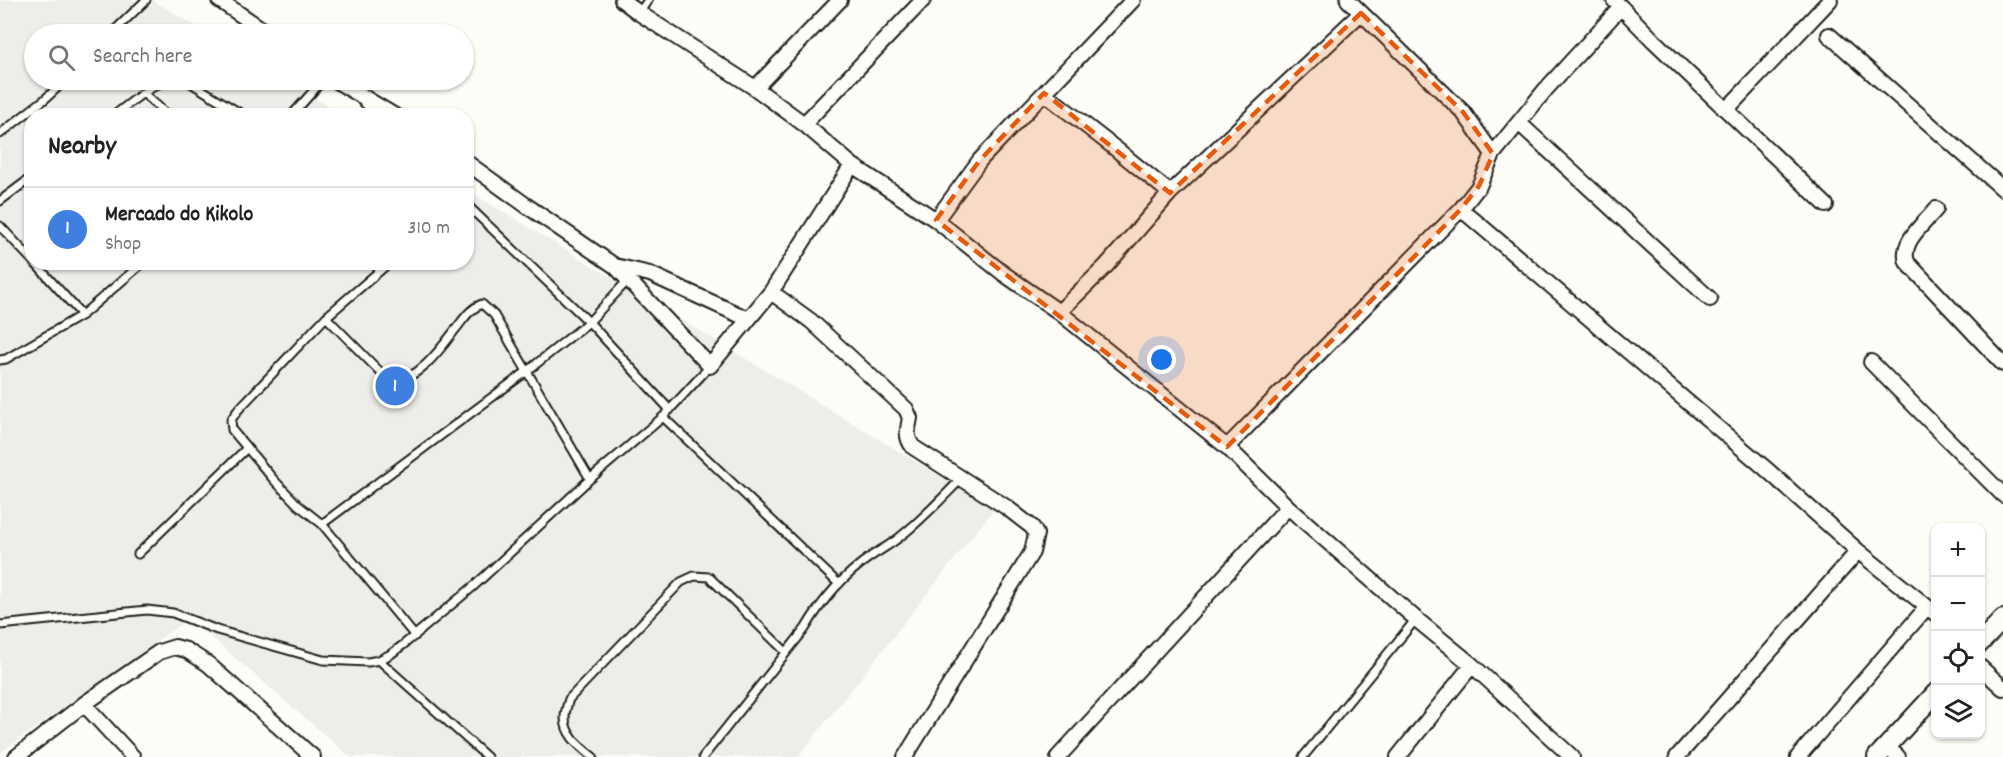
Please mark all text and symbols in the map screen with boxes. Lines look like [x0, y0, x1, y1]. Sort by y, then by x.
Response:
search box [24, 24, 474, 90]
icon: search [45, 41, 78, 74]
text: Search here [93, 42, 192, 73]
text: Nearby [48, 129, 116, 166]
text: Mercado do Kikolo [105, 200, 253, 231]
text: 1 [65, 215, 70, 243]
text: 310 m [408, 215, 450, 243]
text: Shop [105, 231, 141, 259]
your location [1147, 345, 1176, 374]
pin: 1 [376, 364, 414, 408]
map controls [1931, 523, 1985, 739]
button: + [1931, 523, 1985, 577]
button: − [1931, 577, 1985, 631]
button: locate [1931, 631, 1985, 685]
button: layers [1931, 685, 1985, 739]

